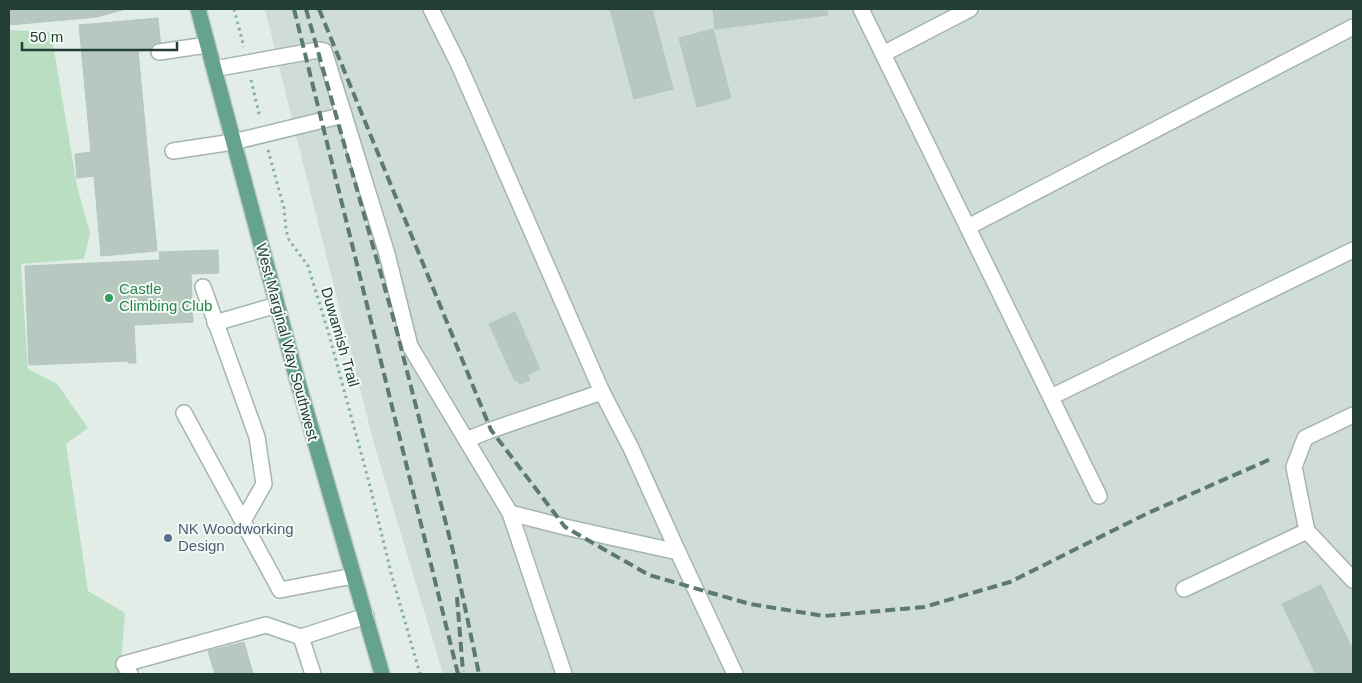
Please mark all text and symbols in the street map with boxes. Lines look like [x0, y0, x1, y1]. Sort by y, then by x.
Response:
scale bar [22, 20, 178, 52]
text: 50 m [30, 28, 63, 45]
street label: West Marginal Way Southwest [253, 241, 322, 443]
place label: Castle Climbing Club [119, 280, 212, 314]
street label: Duwamish Trail [318, 285, 363, 388]
marker: Castle Climbing Club [103, 292, 115, 304]
place label: NK Woodworking Design [178, 520, 294, 554]
marker: NK Woodworking Design [162, 532, 174, 544]

